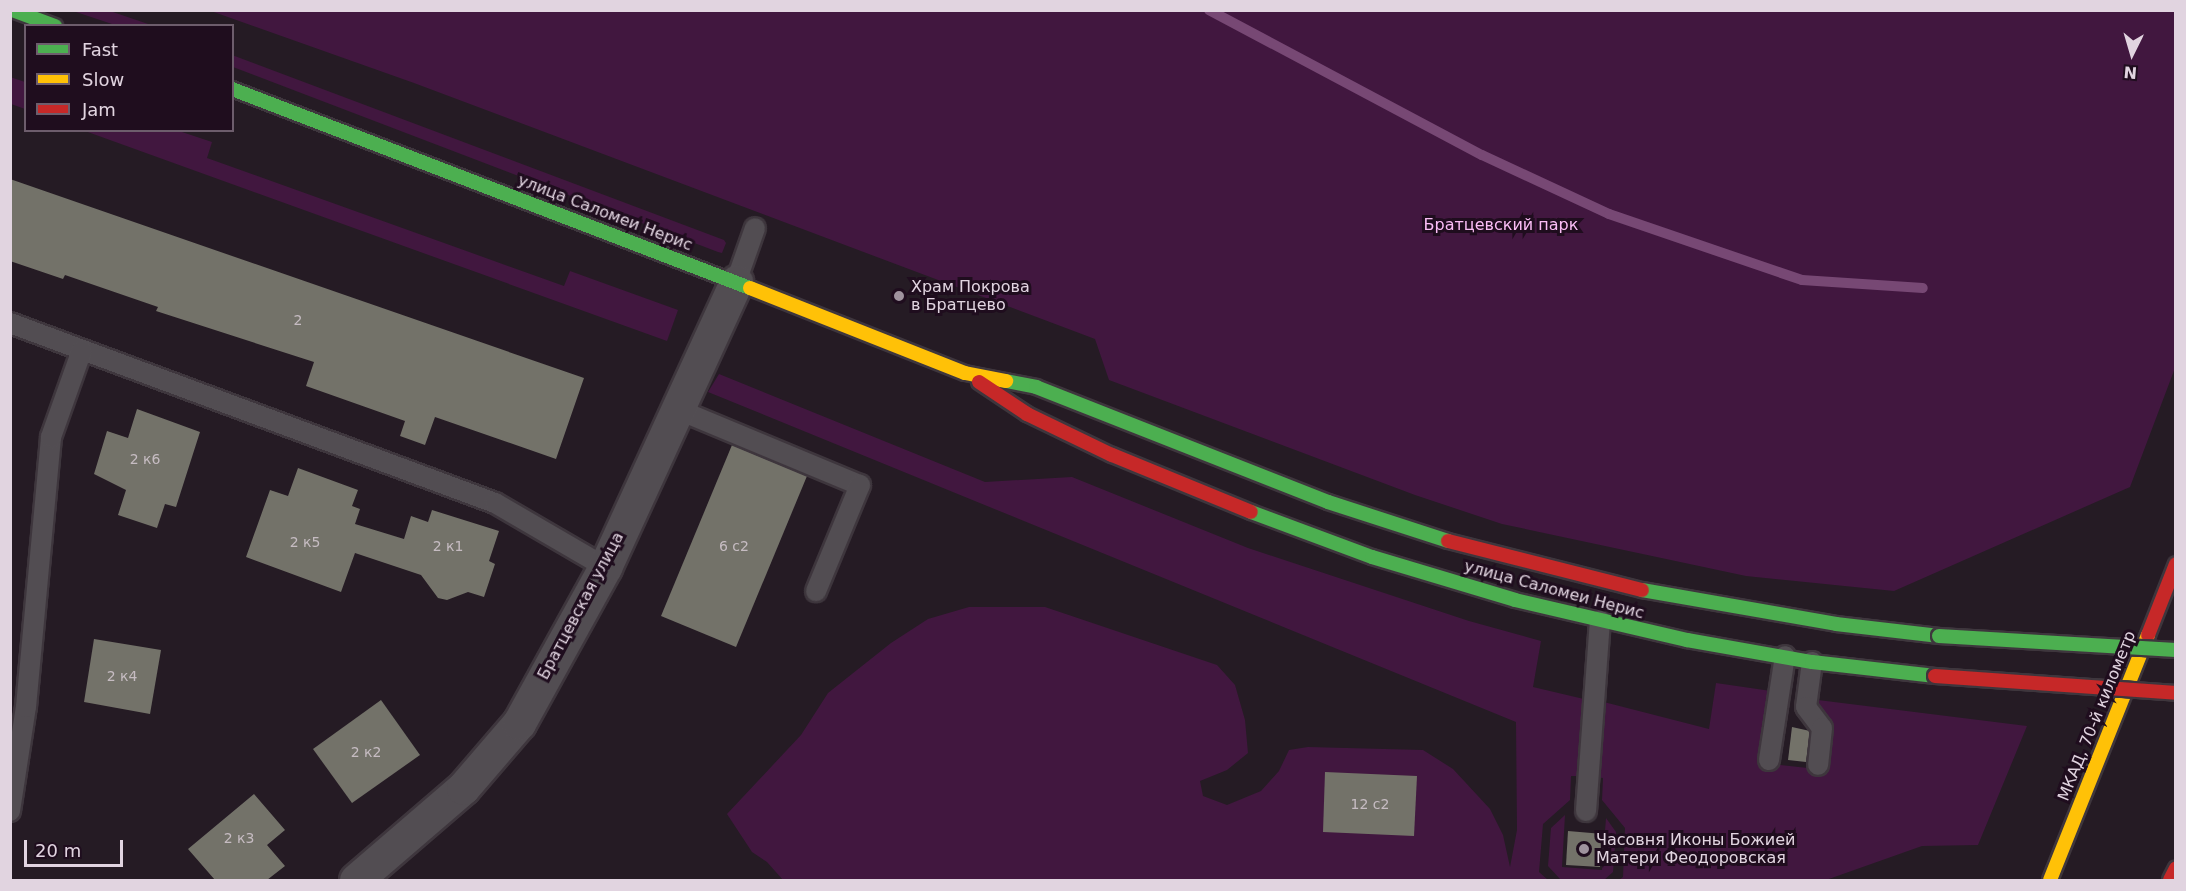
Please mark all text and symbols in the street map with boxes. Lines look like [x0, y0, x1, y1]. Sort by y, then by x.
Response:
legend [24, 24, 234, 132]
north arrow [2102, 24, 2162, 84]
text: Fast [82, 39, 118, 60]
text: N [2123, 62, 2138, 82]
text: Slow [82, 69, 124, 90]
text: Jam [82, 99, 116, 120]
street label: улица Саломеи Нерис [515, 171, 695, 255]
park label: Братцевский парк [1424, 215, 1578, 235]
place label: Храм Покрова в Братцево [911, 277, 1030, 315]
marker: Храм Покрова в Братцево [892, 289, 906, 303]
house number: 2 [294, 312, 302, 328]
house number: 2 к6 [130, 451, 160, 467]
street label: Братцевская улица [534, 529, 628, 683]
house number: 2 к5 [290, 534, 320, 550]
house number: 2 к1 [433, 538, 463, 554]
house number: 6 с2 [719, 538, 749, 554]
street label: улица Саломеи Нерис [1462, 557, 1646, 623]
street label: МКАД, 70-й километр [2054, 628, 2140, 804]
house number: 2 к4 [107, 668, 137, 684]
house number: 2 к2 [351, 744, 381, 760]
house number: 12 с2 [1351, 796, 1389, 812]
scale bar [27, 828, 126, 866]
house number: 2 к3 [224, 830, 254, 846]
place label: Часовня Иконы Божией Матери Феодоровская [1596, 830, 1795, 868]
text: 20 m [35, 840, 81, 861]
marker: Часовня Иконы Божией Матери Феодоровская [1577, 842, 1591, 856]

